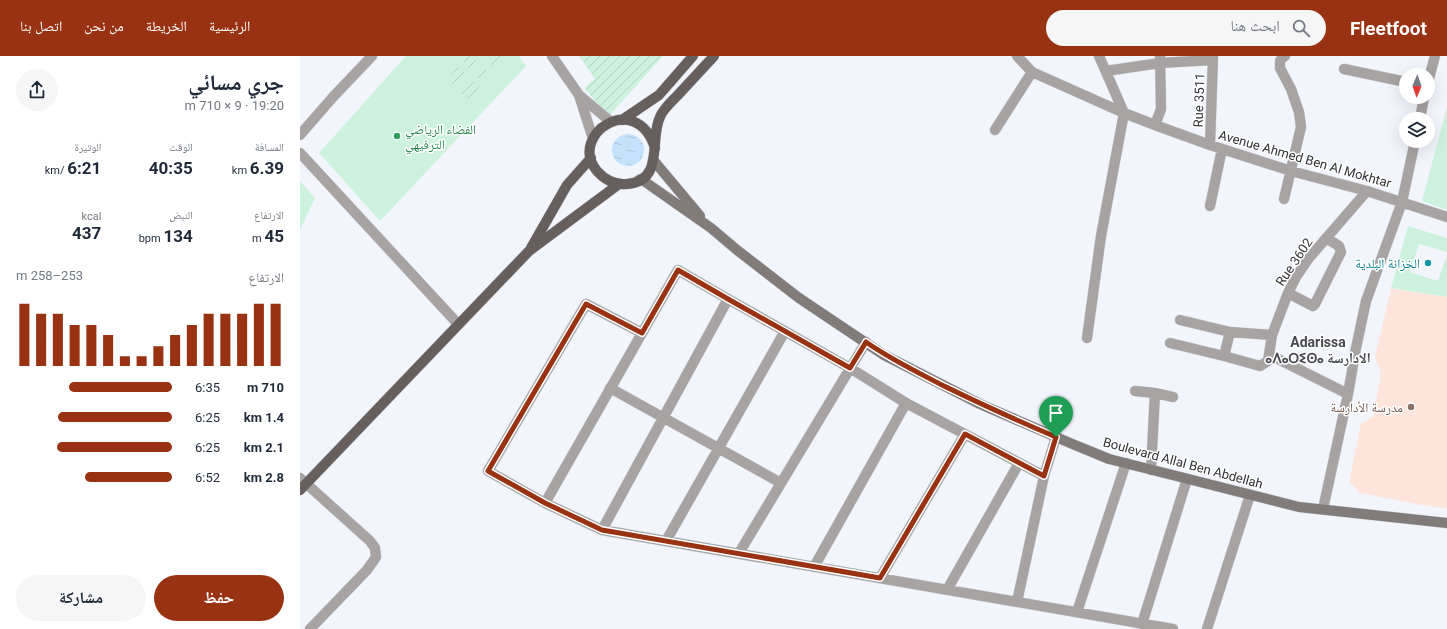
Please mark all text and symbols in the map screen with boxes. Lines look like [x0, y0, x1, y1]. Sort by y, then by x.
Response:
search box [1046, 10, 1326, 46]
text: ابحث هنا [1230, 17, 1280, 35]
icon: search [1290, 17, 1312, 39]
text: Fleetfoot [1350, 17, 1427, 40]
text: اتصل بنا [20, 18, 62, 34]
text: من نحن [84, 18, 124, 34]
text: الخريطة [146, 18, 187, 34]
text: الرئيسية [209, 18, 250, 34]
north arrow [1399, 68, 1435, 104]
map controls [1399, 68, 1435, 148]
button: share [16, 69, 58, 111]
text: جري مسائي [188, 70, 284, 95]
street label: Rue 3511 [1191, 72, 1207, 128]
text: 19:20 · 9 × 710 m [185, 98, 284, 113]
button: layers [1399, 112, 1435, 148]
place label: الفضاء الرياضي الترفيهي [405, 122, 476, 155]
street label: Avenue Ahmed Ben Al Mokhtar [1217, 127, 1394, 191]
marker: الفضاء الرياضي الترفيهي [392, 131, 402, 141]
text: الوتيرة [75, 141, 101, 154]
text: الوقت [169, 141, 193, 154]
text: المسافة [255, 141, 284, 154]
text: 6:21 [67, 158, 101, 178]
text: 40:35 [149, 158, 193, 178]
text: 6.39 [250, 158, 284, 178]
text: /km [45, 164, 67, 177]
text: km [232, 164, 250, 177]
text: النبض [169, 209, 193, 222]
text: الارتفاع [254, 209, 284, 222]
text: kcal [81, 210, 101, 223]
text: 437 [72, 223, 101, 243]
text: 134 [163, 226, 193, 246]
text: 45 [264, 226, 284, 246]
text: bpm [139, 232, 163, 245]
text: m [252, 232, 264, 245]
street label: Rue 3602 [1273, 235, 1315, 289]
place label: الخزانة البلدية [1355, 256, 1420, 272]
marker: الخزانة البلدية [1423, 258, 1433, 268]
text: 253–258 m [16, 268, 83, 283]
text: الارتفاع [249, 270, 284, 285]
district label: Adarissa ⴰⴷⴰⵔⵉⵙⴰ الادارسة [1265, 334, 1371, 366]
text: 6:35 [195, 380, 220, 395]
text: 710 m [247, 380, 284, 395]
pin [1039, 396, 1073, 437]
place label: مدرسة الأدارسة [1330, 400, 1403, 416]
icon: arrive [1045, 402, 1067, 424]
marker: مدرسة الأدارسة [1406, 402, 1416, 412]
text: 6:25 [195, 410, 220, 425]
text: 1.4 km [244, 410, 284, 425]
street label: Boulevard Allal Ben Abdellah [1101, 434, 1265, 492]
text: 6:25 [195, 440, 220, 455]
text: 2.1 km [244, 440, 284, 455]
text: 6:52 [195, 470, 220, 485]
text: 2.8 km [244, 470, 284, 485]
button: مشاركة [16, 575, 146, 621]
button: حفظ [154, 575, 284, 621]

